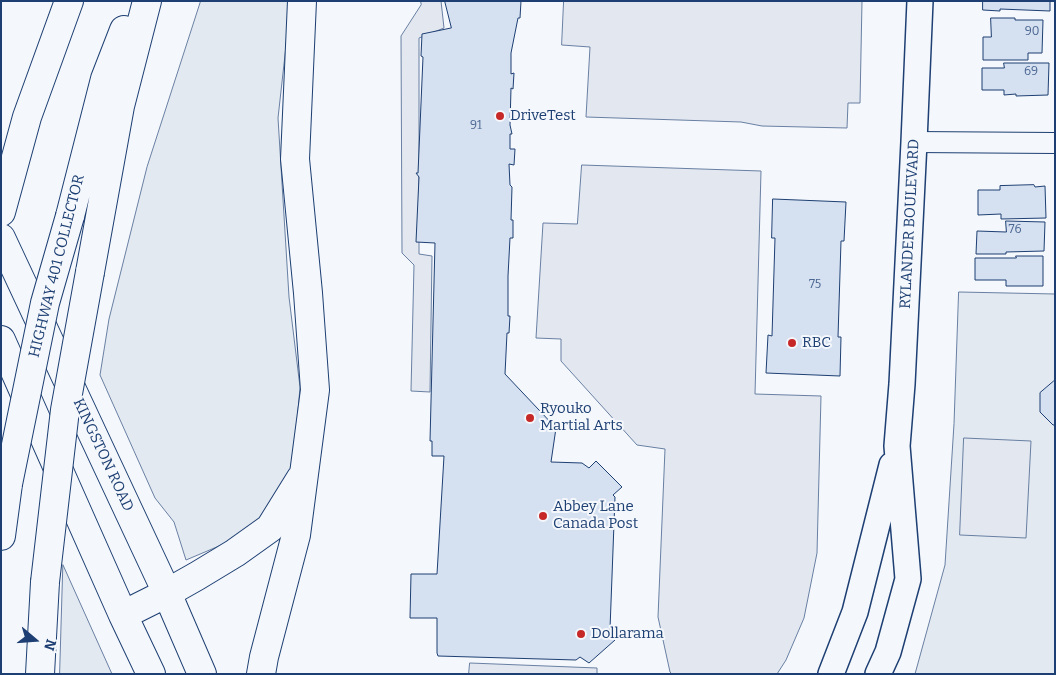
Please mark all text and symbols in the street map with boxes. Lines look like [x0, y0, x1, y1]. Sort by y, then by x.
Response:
house number: 90 [1025, 25, 1039, 39]
house number: 69 [1024, 65, 1038, 79]
place label: DriveTest [510, 107, 576, 125]
marker: DriveTest [494, 110, 506, 122]
house number: 91 [470, 119, 482, 133]
street label: RYLANDER BOULEVARD [897, 139, 923, 309]
street label: HIGHWAY 401 COLLECTOR [26, 173, 88, 359]
house number: 76 [1009, 223, 1021, 237]
house number: 75 [809, 278, 821, 292]
place label: RBC [802, 334, 831, 352]
marker: RBC [786, 337, 798, 349]
street label: KINGSTON ROAD [69, 396, 137, 514]
place label: Ryouko Martial Arts [540, 400, 623, 435]
marker: Ryouko Martial Arts [524, 412, 536, 424]
place label: Abbey Lane Canada Post [553, 498, 638, 533]
marker: Abbey Lane Canada Post [537, 510, 549, 522]
north arrow [10, 615, 60, 665]
place label: Dollarama [591, 625, 664, 643]
marker: Dollarama [575, 628, 587, 640]
text: N [40, 637, 59, 653]

